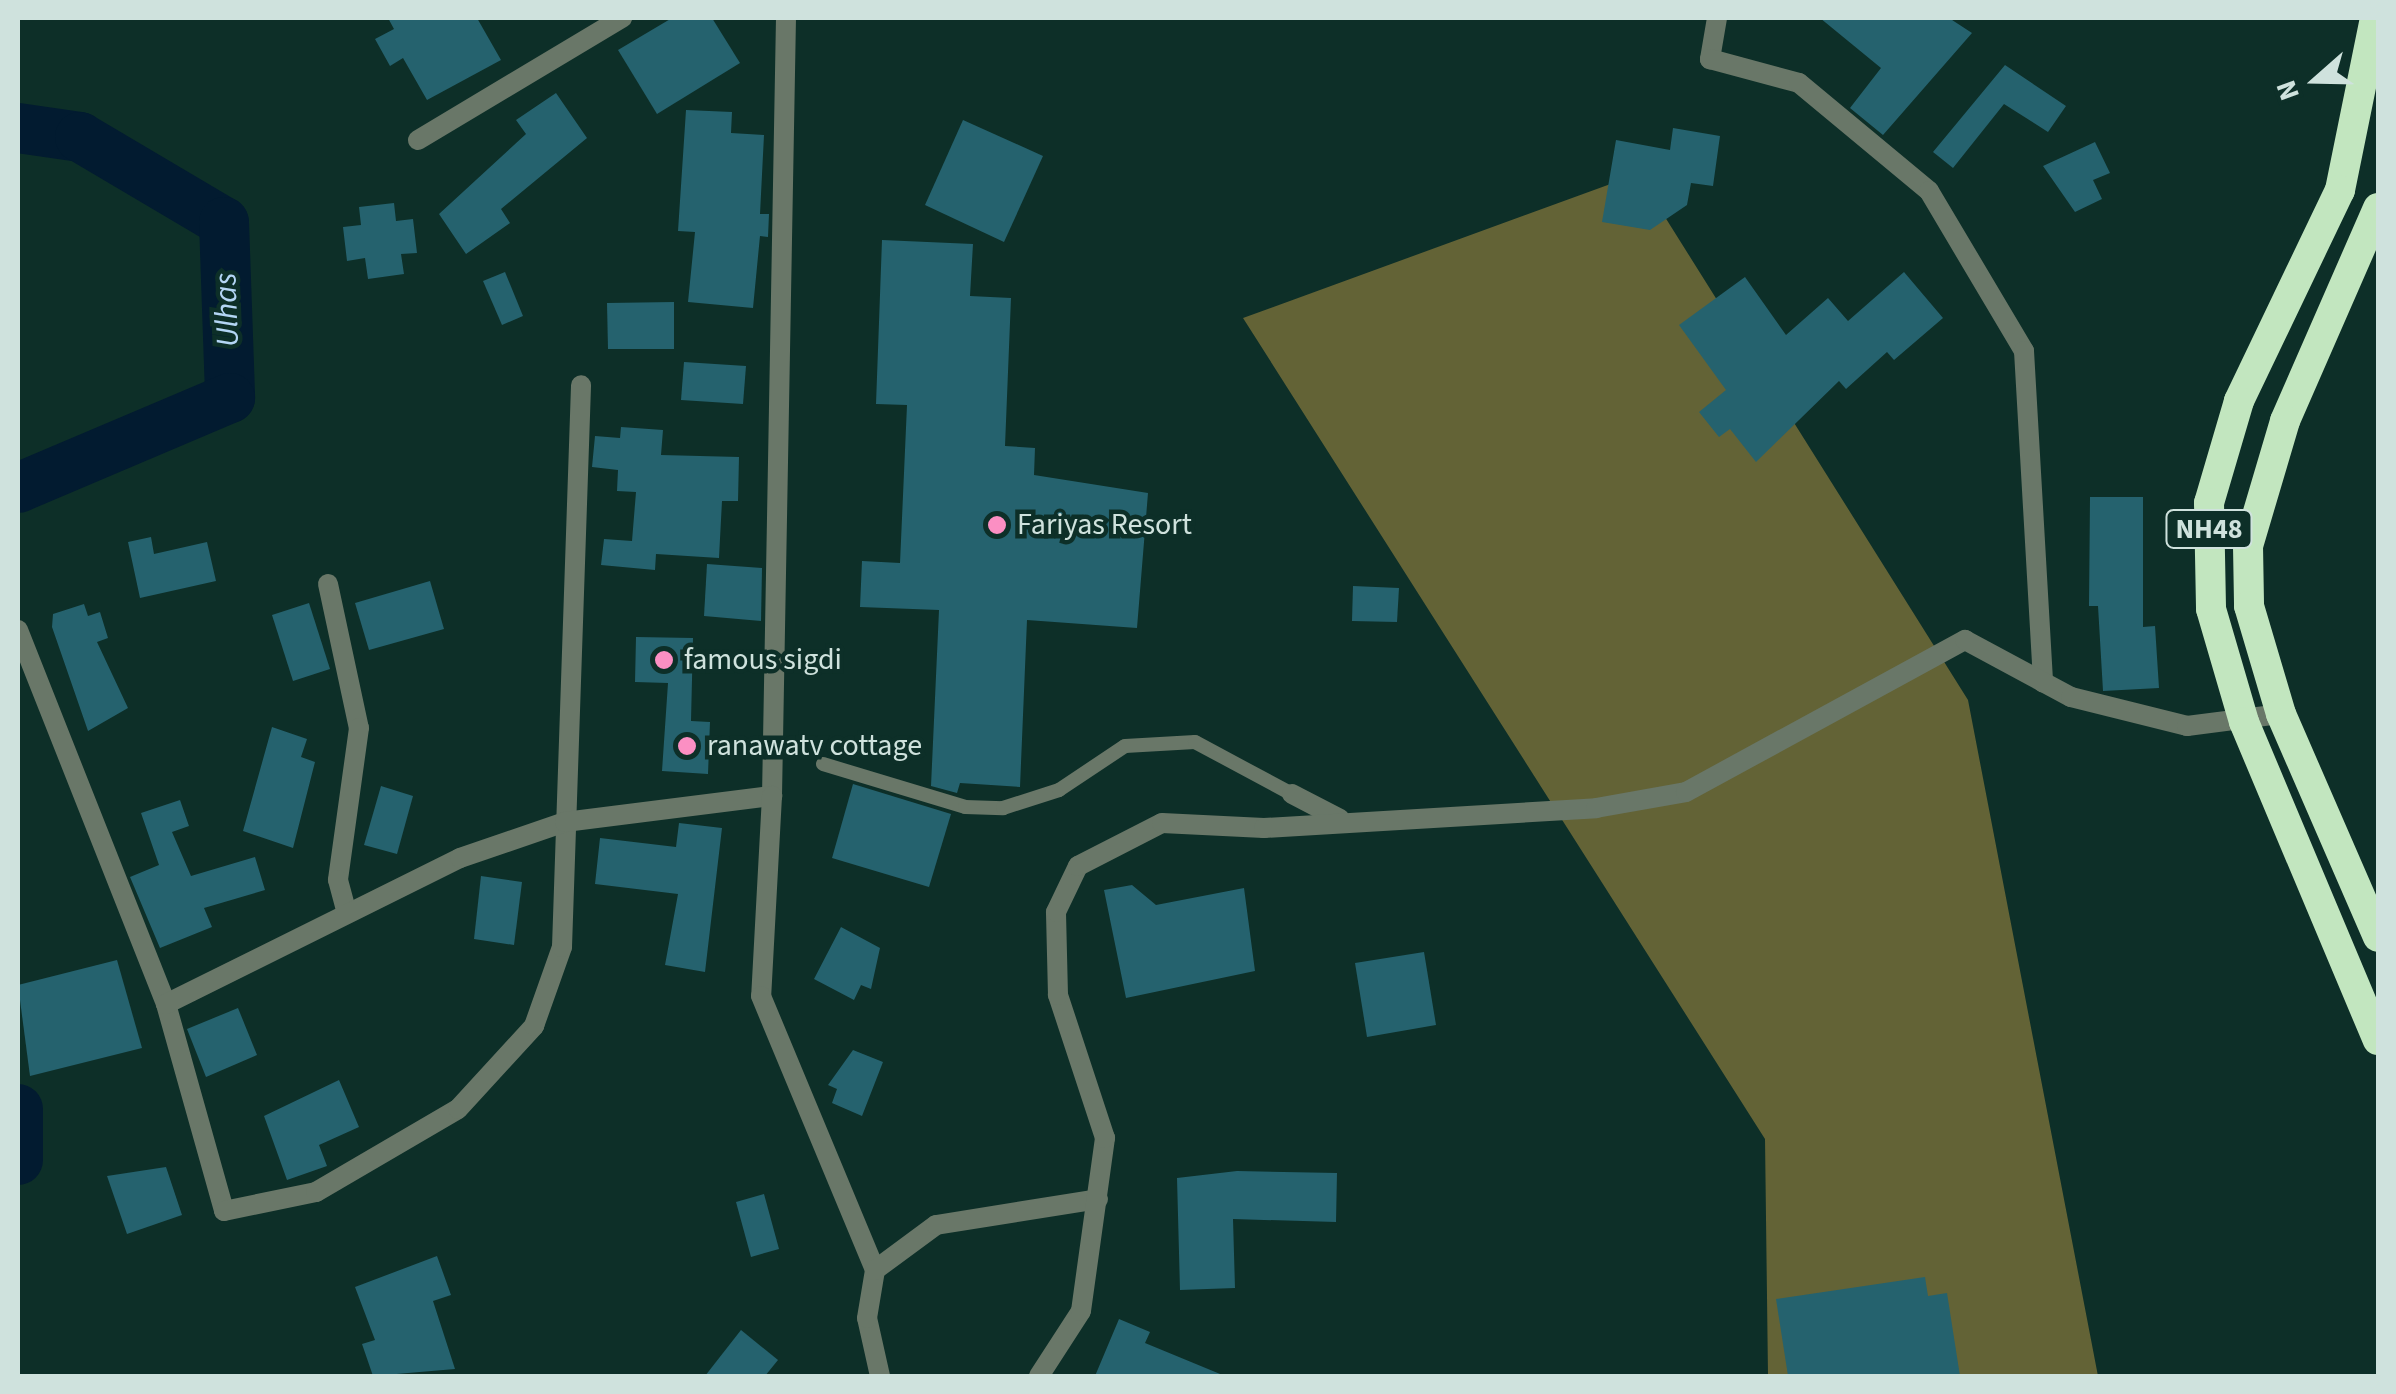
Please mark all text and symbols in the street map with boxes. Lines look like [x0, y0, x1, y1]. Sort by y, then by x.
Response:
north arrow [2266, 30, 2366, 130]
text: N [2266, 75, 2310, 106]
water label: Ulhas [207, 272, 247, 348]
road number: NH48 [2164, 506, 2254, 552]
place label: Fariyas Resort [1017, 507, 1192, 543]
marker: Fariyas Resort [986, 514, 1008, 536]
place label: famous sigdi [684, 642, 842, 678]
marker: famous sigdi [653, 649, 675, 671]
place label: ranawatv cottage [707, 728, 922, 764]
marker: ranawatv cottage [676, 735, 698, 757]

